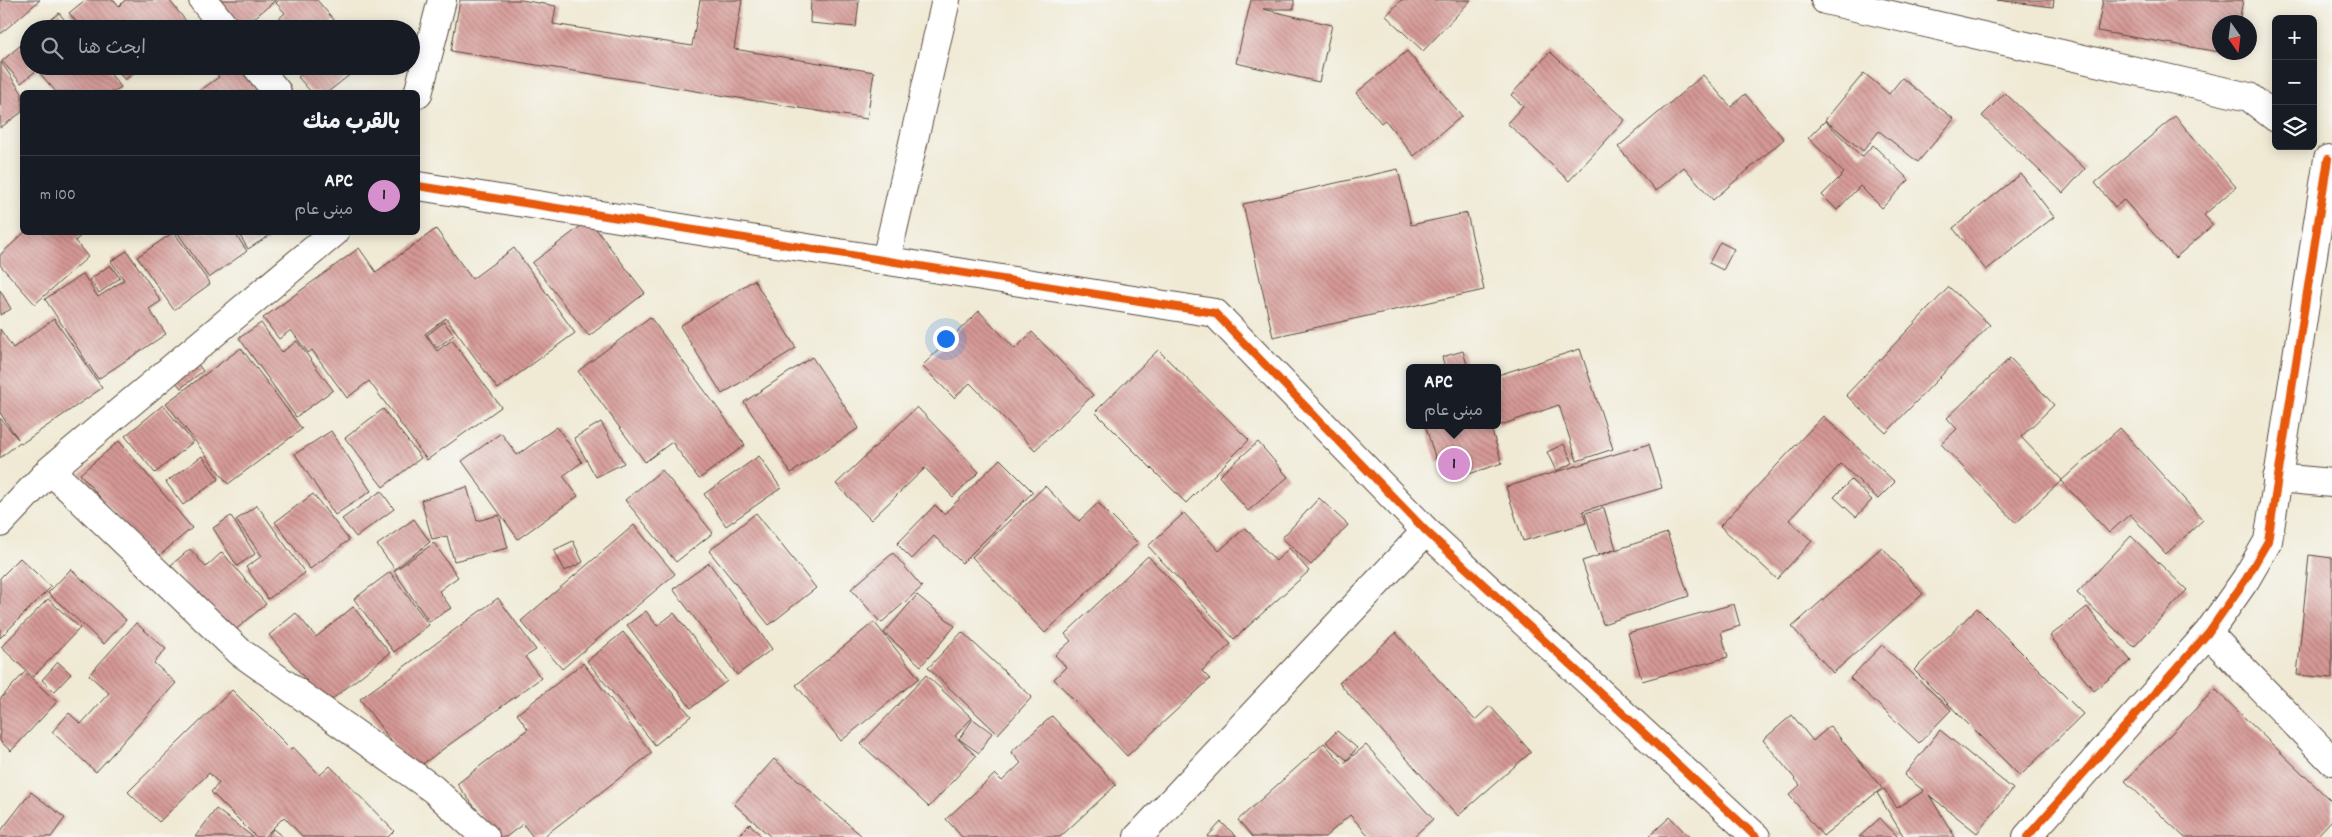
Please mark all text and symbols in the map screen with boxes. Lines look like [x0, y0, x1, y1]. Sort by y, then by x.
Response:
north arrow [2212, 15, 2257, 60]
map controls [2272, 15, 2317, 150]
button: + [2272, 15, 2317, 60]
search box [20, 20, 420, 75]
icon: search [38, 34, 66, 62]
text: ابحث هنا [78, 36, 146, 63]
button: − [2272, 60, 2317, 105]
button: layers [2272, 105, 2317, 150]
text: بالقرب منك [303, 109, 400, 139]
text: APC [325, 169, 353, 196]
text: 100 m [40, 184, 76, 207]
text: 1 [382, 184, 386, 207]
text: مبنى عام [295, 199, 353, 222]
your location [933, 326, 959, 352]
popup [1406, 364, 1501, 429]
text: APC [1424, 370, 1453, 397]
text: مبنى عام [1424, 400, 1483, 423]
pin: 1 [1438, 445, 1470, 483]

